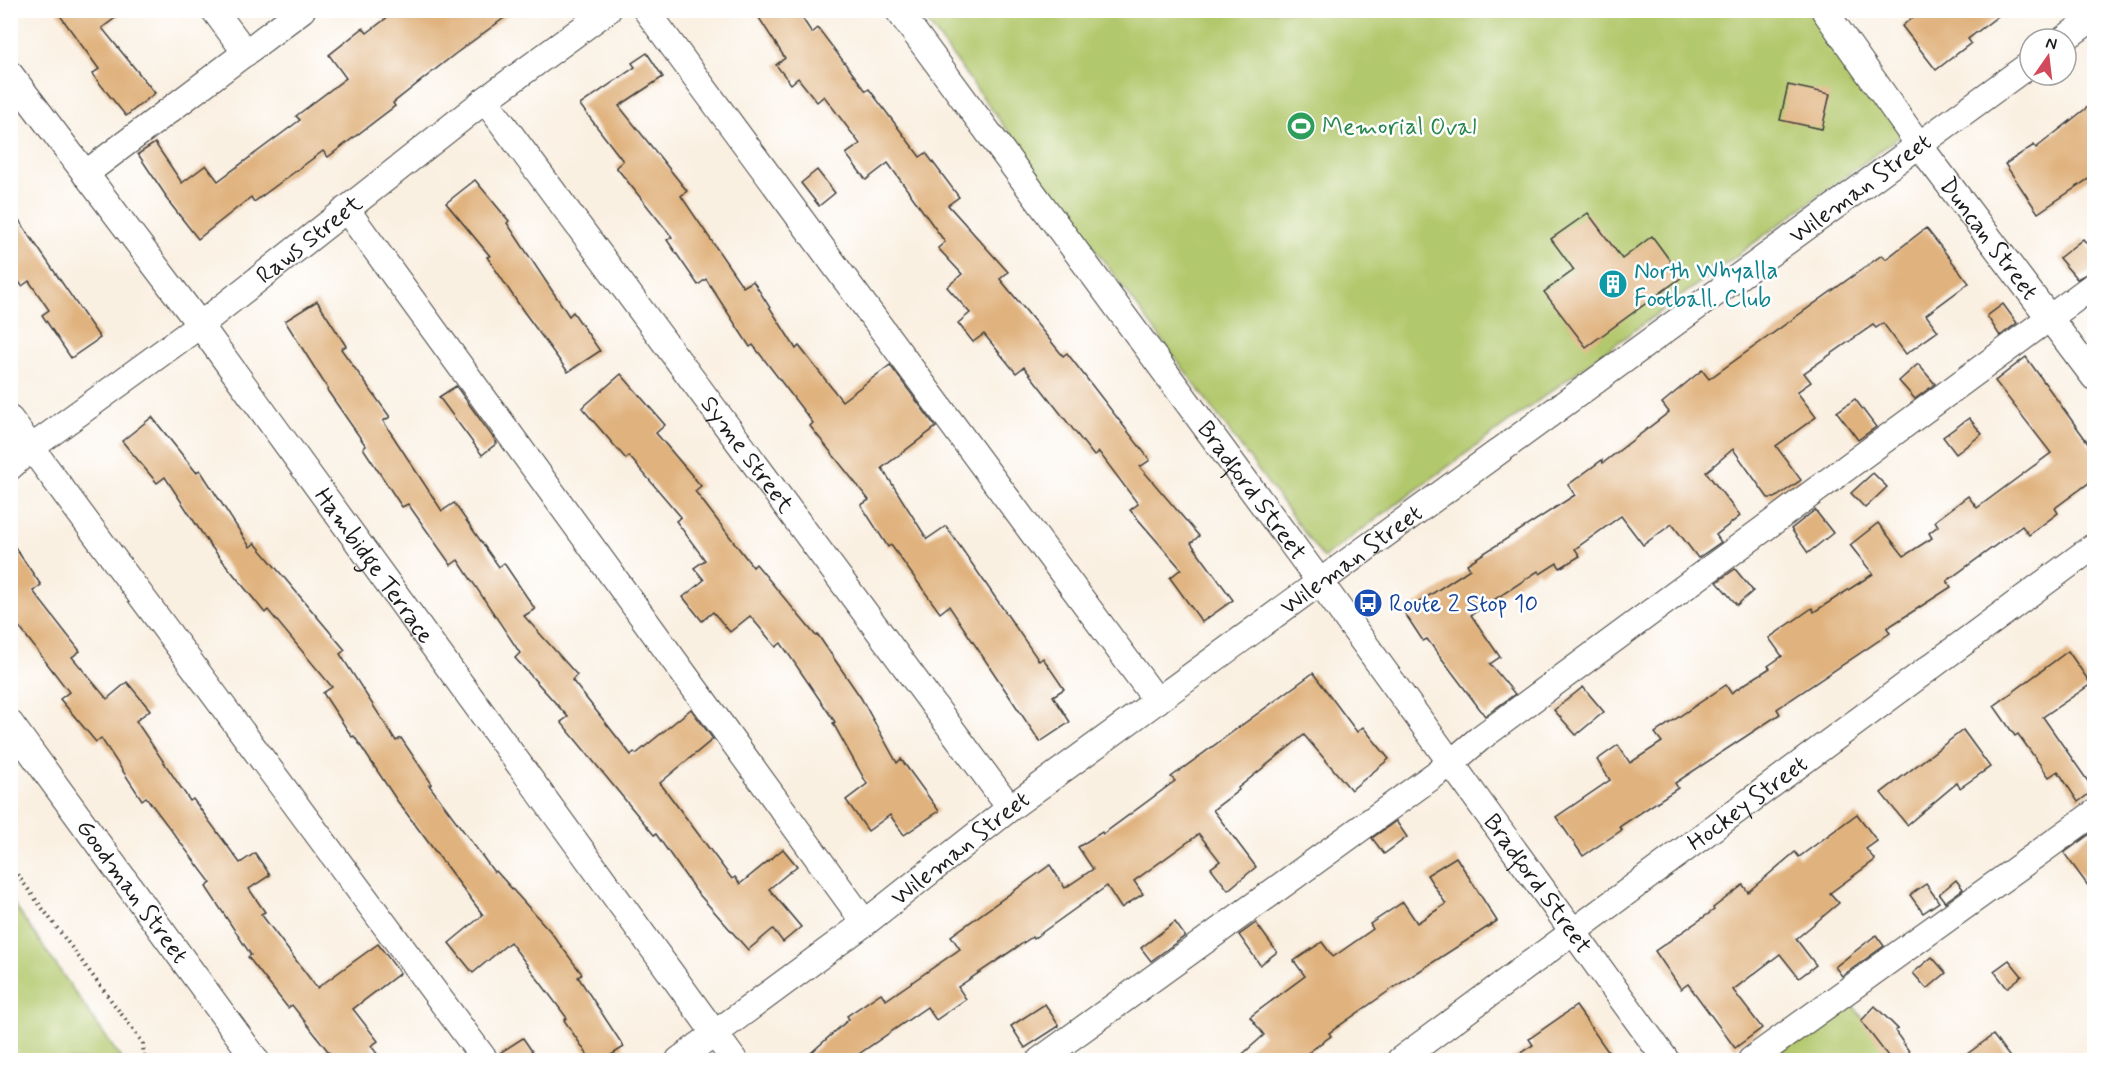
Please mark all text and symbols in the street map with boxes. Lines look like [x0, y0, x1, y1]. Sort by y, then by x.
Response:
north arrow [2018, 27, 2078, 87]
text: N [2044, 32, 2059, 55]
sports icon: Memorial Oval [1285, 110, 1317, 142]
place label: Memorial Oval [1322, 112, 1477, 143]
street label: Wileman Street [1784, 127, 1938, 252]
street label: Duncan Street [1932, 172, 2045, 307]
street label: Raws Street [250, 189, 369, 292]
place label: North Whyalla Football. Club [1634, 256, 1778, 315]
building icon: North Whyalla Football. Club [1597, 268, 1629, 300]
street label: Syme Street [693, 390, 800, 520]
street label: Bradford Street [1189, 415, 1313, 567]
street label: Hambidge Terrace [306, 482, 440, 650]
street label: Wileman Street [1275, 498, 1429, 623]
bus stop icon: Route 2 Stop 10 [1352, 587, 1384, 619]
place label: Route 2 Stop 10 [1389, 589, 1538, 620]
street label: Hockey Street [1682, 749, 1814, 859]
street label: Wileman Street [885, 785, 1036, 914]
street label: Bradford Street [1476, 808, 1598, 961]
street label: Goodman Street [68, 814, 194, 970]

